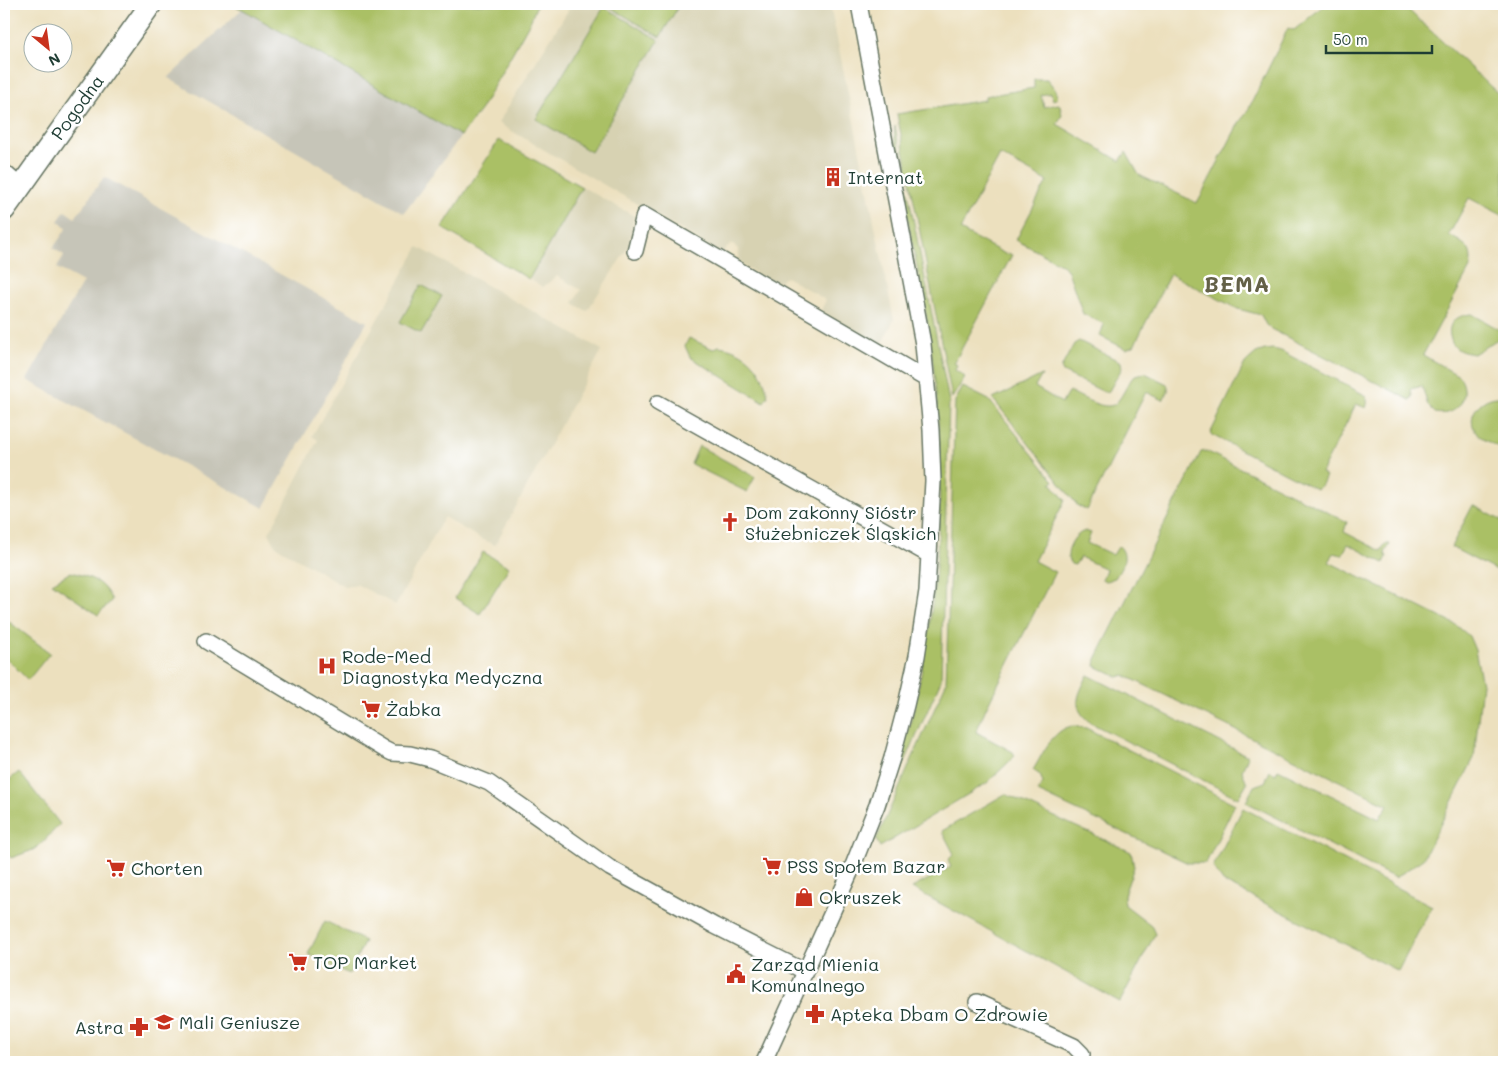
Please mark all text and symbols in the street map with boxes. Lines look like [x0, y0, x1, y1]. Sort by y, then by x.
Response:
north arrow [22, 22, 72, 72]
scale bar [1326, 22, 1432, 54]
text: 50 m [1333, 29, 1368, 49]
text: N [45, 49, 64, 71]
street label: Pogodna [45, 69, 109, 145]
place label: Internat [848, 165, 923, 189]
building icon: Internat [822, 166, 844, 188]
district label: BEMA [1204, 269, 1270, 298]
place label: Dom zakonny Sióstr Służebniczek Śląskich [745, 500, 936, 545]
church icon: Dom zakonny Sióstr Służebniczek Śląskich [719, 511, 741, 533]
place label: Rode-Med Diagnostyka Medyczna [342, 644, 543, 689]
hospital icon: Rode-Med Diagnostyka Medyczna [316, 655, 338, 677]
place label: Żabka [386, 697, 442, 721]
supermarket icon: Żabka [360, 698, 382, 720]
place label: PSS Społem Bazar [787, 854, 945, 878]
supermarket icon: PSS Społem Bazar [761, 855, 783, 877]
place label: Chorten [131, 856, 203, 880]
supermarket icon: Chorten [105, 857, 127, 879]
place label: Okruszek [819, 885, 901, 909]
shop icon: Okruszek [793, 886, 815, 908]
place label: TOP Market [313, 950, 417, 974]
supermarket icon: TOP Market [287, 951, 309, 973]
place label: Zarząd Mienia Komunalnego [751, 952, 879, 997]
public building icon: Zarząd Mienia Komunalnego [725, 963, 747, 985]
place label: Apteka Dbam O Zdrowie [830, 1002, 1048, 1026]
pharmacy icon: Apteka Dbam O Zdrowie [804, 1003, 826, 1025]
place label: Mali Geniusze [179, 1010, 300, 1034]
school or university icon: Mali Geniusze [153, 1011, 175, 1033]
place label: Astra [75, 1015, 124, 1039]
pharmacy icon: Astra [128, 1016, 150, 1038]

